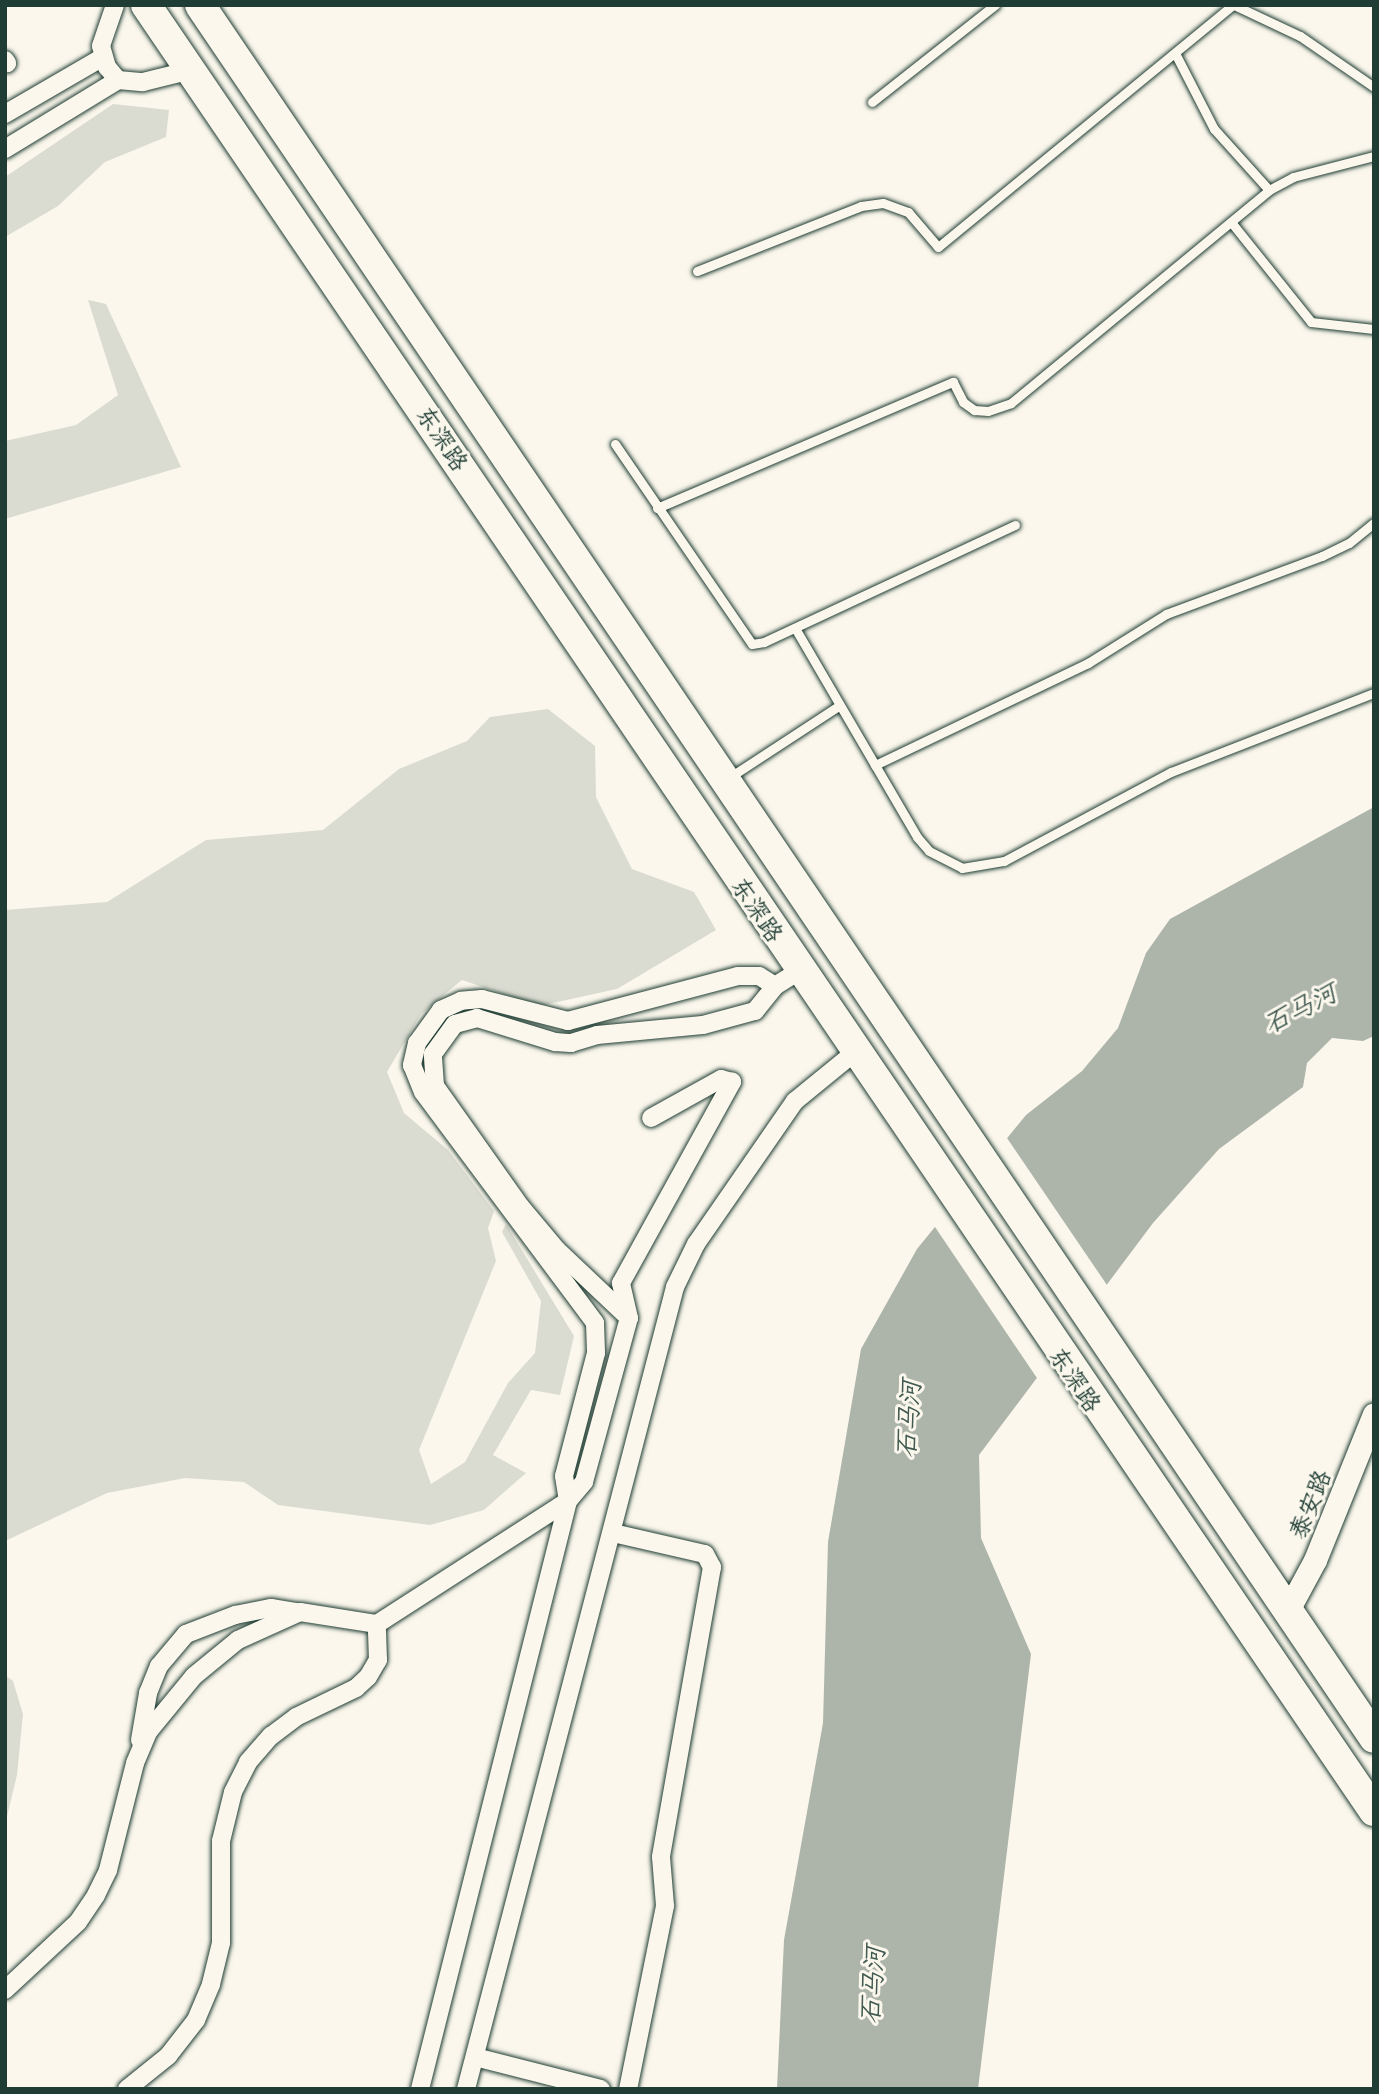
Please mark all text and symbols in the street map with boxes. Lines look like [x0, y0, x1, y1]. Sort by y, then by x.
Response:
street label: 东深路 [411, 400, 475, 476]
street label: 东深路 [726, 871, 790, 947]
water label: 石马河 [1258, 976, 1342, 1040]
street label: 东深路 [1044, 1341, 1108, 1417]
water label: 石马河 [890, 1379, 926, 1459]
street label: 泰安路 [1282, 1465, 1336, 1543]
water label: 石马河 [854, 1945, 890, 2025]

